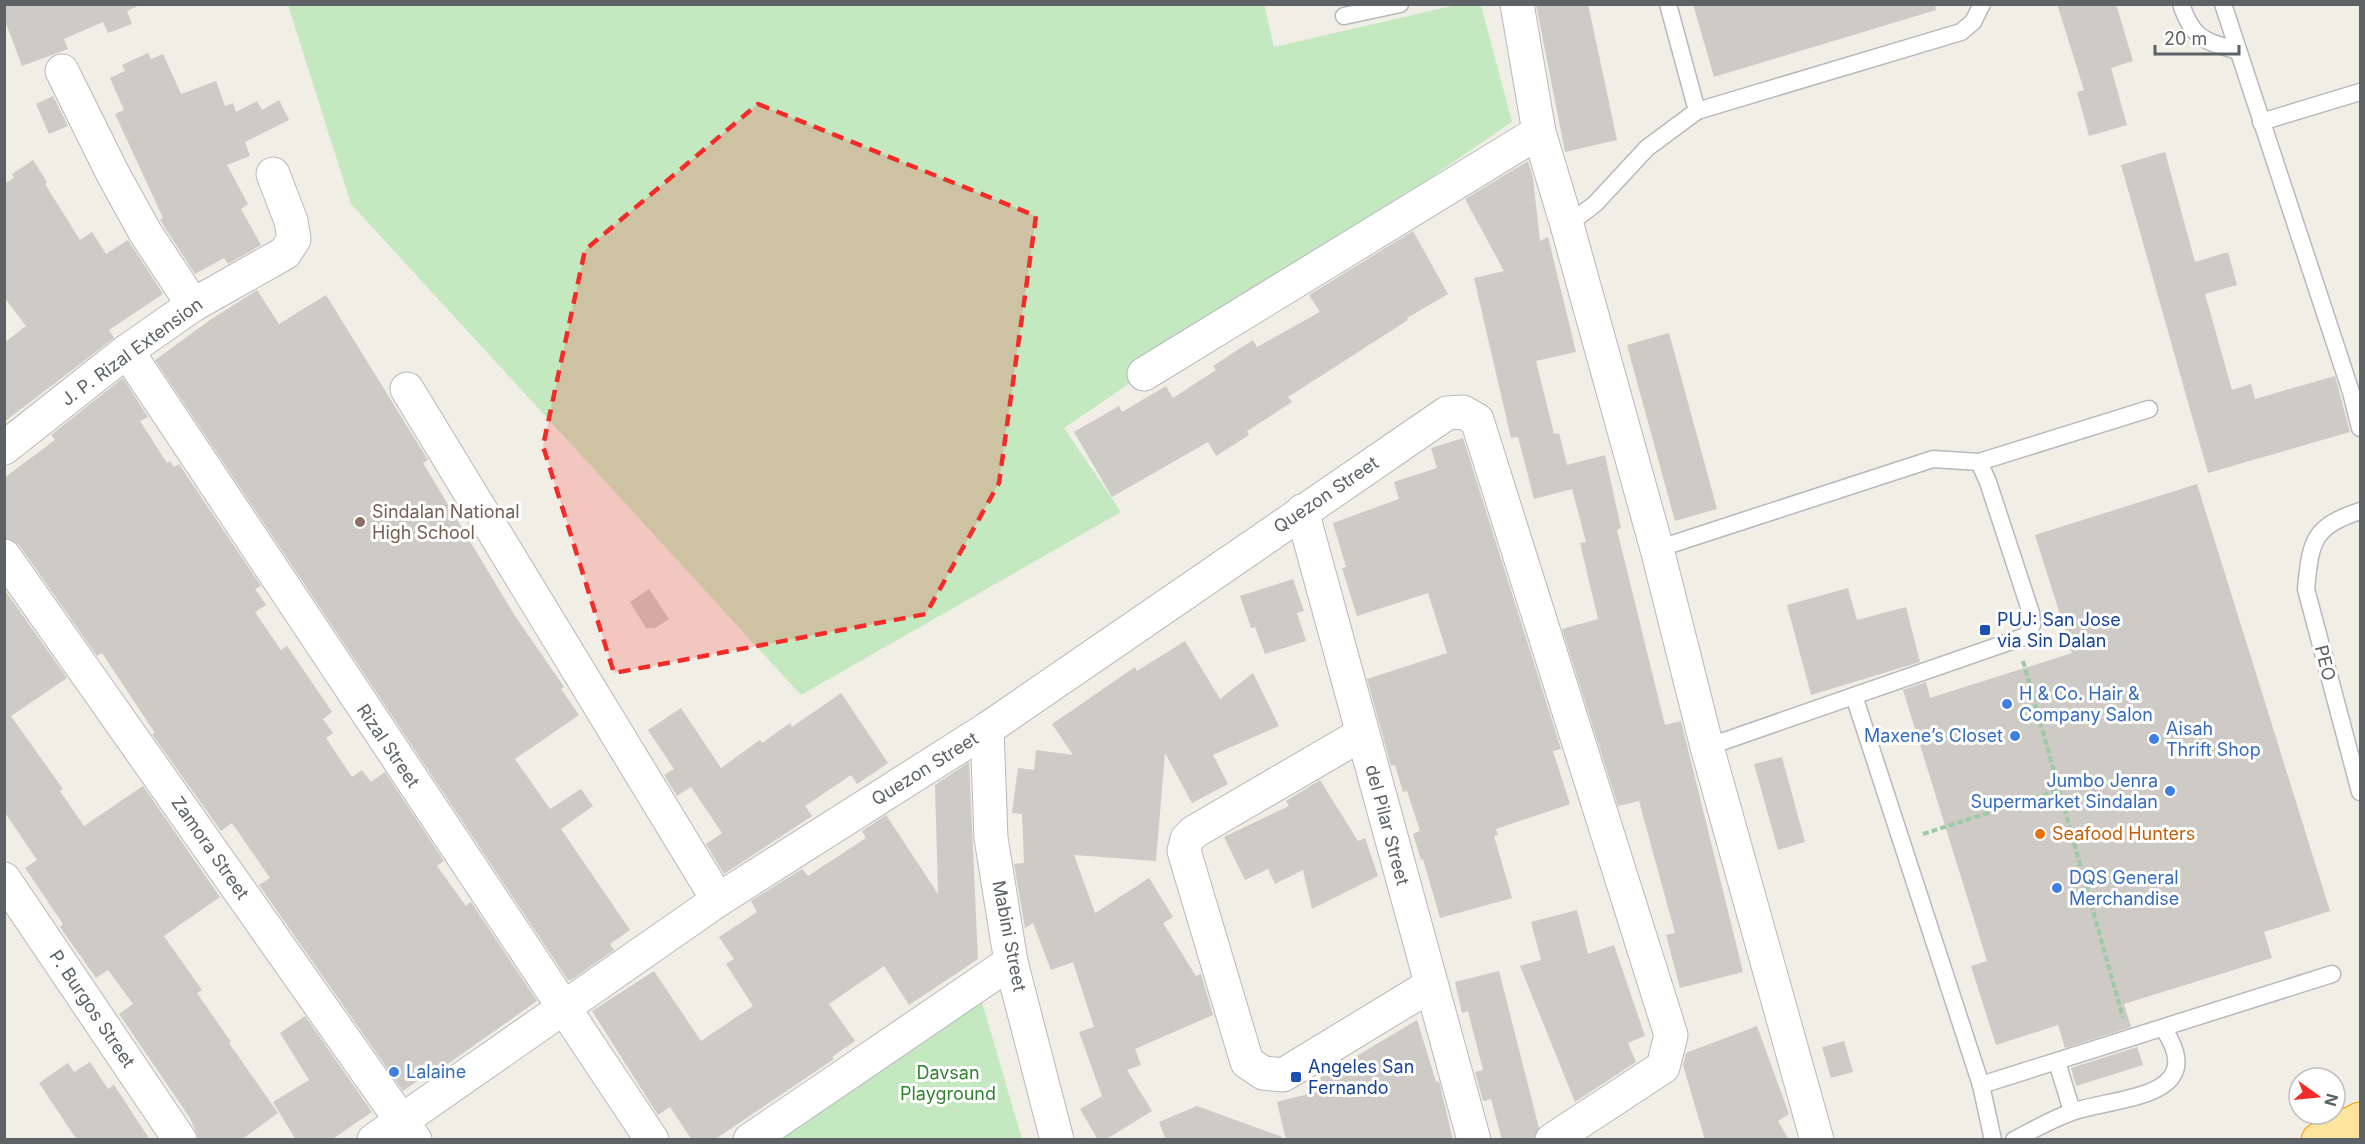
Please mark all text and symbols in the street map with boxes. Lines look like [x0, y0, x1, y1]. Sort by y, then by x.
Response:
scale bar [2155, 18, 2239, 56]
text: 20 m [2164, 28, 2207, 49]
street label: J. P. Rizal Extension [57, 293, 206, 410]
street label: Quezon Street [1269, 452, 1382, 537]
place label: Sindalan National High School [372, 501, 520, 543]
marker: Sindalan National High School [353, 515, 367, 529]
place label: PUJ: San Jose via Sin Dalan [1997, 609, 2121, 651]
marker: PUJ: San Jose via Sin Dalan [1978, 623, 1992, 637]
street label: PEO [2311, 643, 2340, 683]
place label: H & Co. Hair & Company Salon [2019, 683, 2153, 725]
marker: H & Co. Hair & Company Salon [2000, 697, 2014, 711]
street label: Rizal Street [353, 700, 424, 792]
place label: Aisah Thrift Shop [2166, 718, 2261, 760]
place label: Maxene’s Closet [1864, 725, 2003, 746]
street label: Quezon Street [868, 727, 982, 810]
marker: Maxene’s Closet [2008, 729, 2022, 743]
marker: Aisah Thrift Shop [2147, 732, 2161, 746]
street label: del Pilar Street [1361, 762, 1414, 888]
place label: Jumbo Jenra Supermarket Sindalan [1971, 770, 2158, 812]
marker: Jumbo Jenra Supermarket Sindalan [2163, 784, 2177, 798]
street label: Zamora Street [167, 792, 254, 903]
place label: Seafood Hunters [2052, 823, 2195, 844]
marker: Seafood Hunters [2033, 827, 2047, 841]
place label: DQS General Merchandise [2069, 867, 2179, 909]
street label: Mabini Street [988, 879, 1031, 993]
marker: DQS General Merchandise [2050, 881, 2064, 895]
street label: P. Burgos Street [45, 946, 140, 1072]
place label: Angeles San Fernando [1308, 1056, 1414, 1098]
place label: Lalaine [406, 1061, 466, 1082]
park label: Davsan Playground [900, 1062, 996, 1104]
marker: Lalaine [387, 1065, 401, 1079]
north arrow [2287, 1066, 2347, 1126]
marker: Angeles San Fernando [1289, 1070, 1303, 1084]
text: N [2320, 1091, 2343, 1108]

